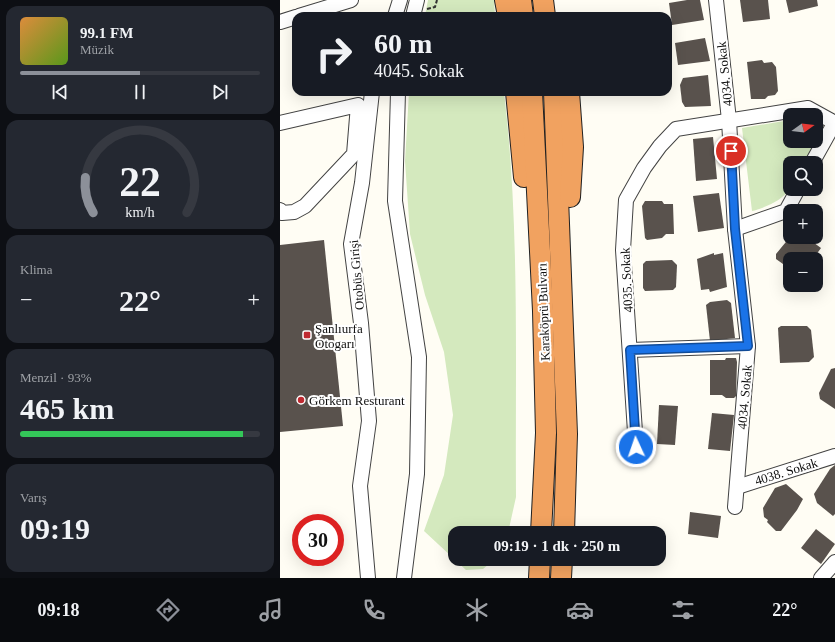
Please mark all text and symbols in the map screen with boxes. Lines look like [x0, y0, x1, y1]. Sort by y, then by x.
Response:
text: 99.1 FM [80, 25, 133, 41]
icon: right [308, 28, 360, 80]
text: 60 m [374, 28, 432, 59]
street label: 4034. Sokak [714, 40, 735, 107]
text: Müzik [80, 42, 114, 57]
text: 4045. Sokak [374, 61, 464, 81]
icon: previous [49, 81, 71, 103]
icon: pause [129, 81, 151, 103]
icon: next [209, 81, 231, 103]
north arrow [783, 108, 823, 148]
map controls [783, 108, 823, 292]
pin [714, 134, 748, 168]
icon: arrive [720, 140, 742, 162]
button: search [783, 156, 823, 196]
text: 22 [119, 158, 161, 204]
text: km/h [125, 203, 155, 219]
button: + [783, 204, 823, 244]
street label: Otobüs Girişi [346, 239, 367, 311]
street label: 4035. Sokak [617, 247, 636, 313]
button: − [783, 252, 823, 292]
text: Klima [20, 262, 53, 277]
street label: Karaköprü Bulvarı [534, 262, 553, 361]
text: 22° [119, 284, 161, 317]
text: − [20, 287, 32, 312]
text: + [248, 287, 260, 312]
place label: Şanlıurfa Otogarı [315, 321, 363, 351]
marker: Şanlıurfa Otogarı [302, 330, 312, 340]
street label: 4034. Sokak [734, 364, 755, 430]
text: Menzil · 93% [20, 370, 91, 385]
text: 465 km [20, 392, 114, 425]
place label: Görkem Resturant [309, 393, 405, 408]
marker: Görkem Resturant [296, 395, 306, 405]
position arrow [615, 426, 657, 468]
street label: 4038. Sokak [753, 455, 820, 488]
text: Varış [20, 490, 47, 505]
text: 09:19 [20, 512, 90, 545]
speed limit sign: 30 [292, 514, 344, 566]
text: 09:19 · 1 dk · 250 m [494, 538, 620, 554]
icon: directions [154, 596, 182, 624]
icon: music [257, 596, 285, 624]
icon: phone [360, 596, 388, 624]
icon: climate [463, 596, 491, 624]
icon: car [566, 596, 594, 624]
icon: filters [669, 596, 697, 624]
text: 09:18 [37, 600, 79, 620]
text: 22° [772, 600, 797, 620]

